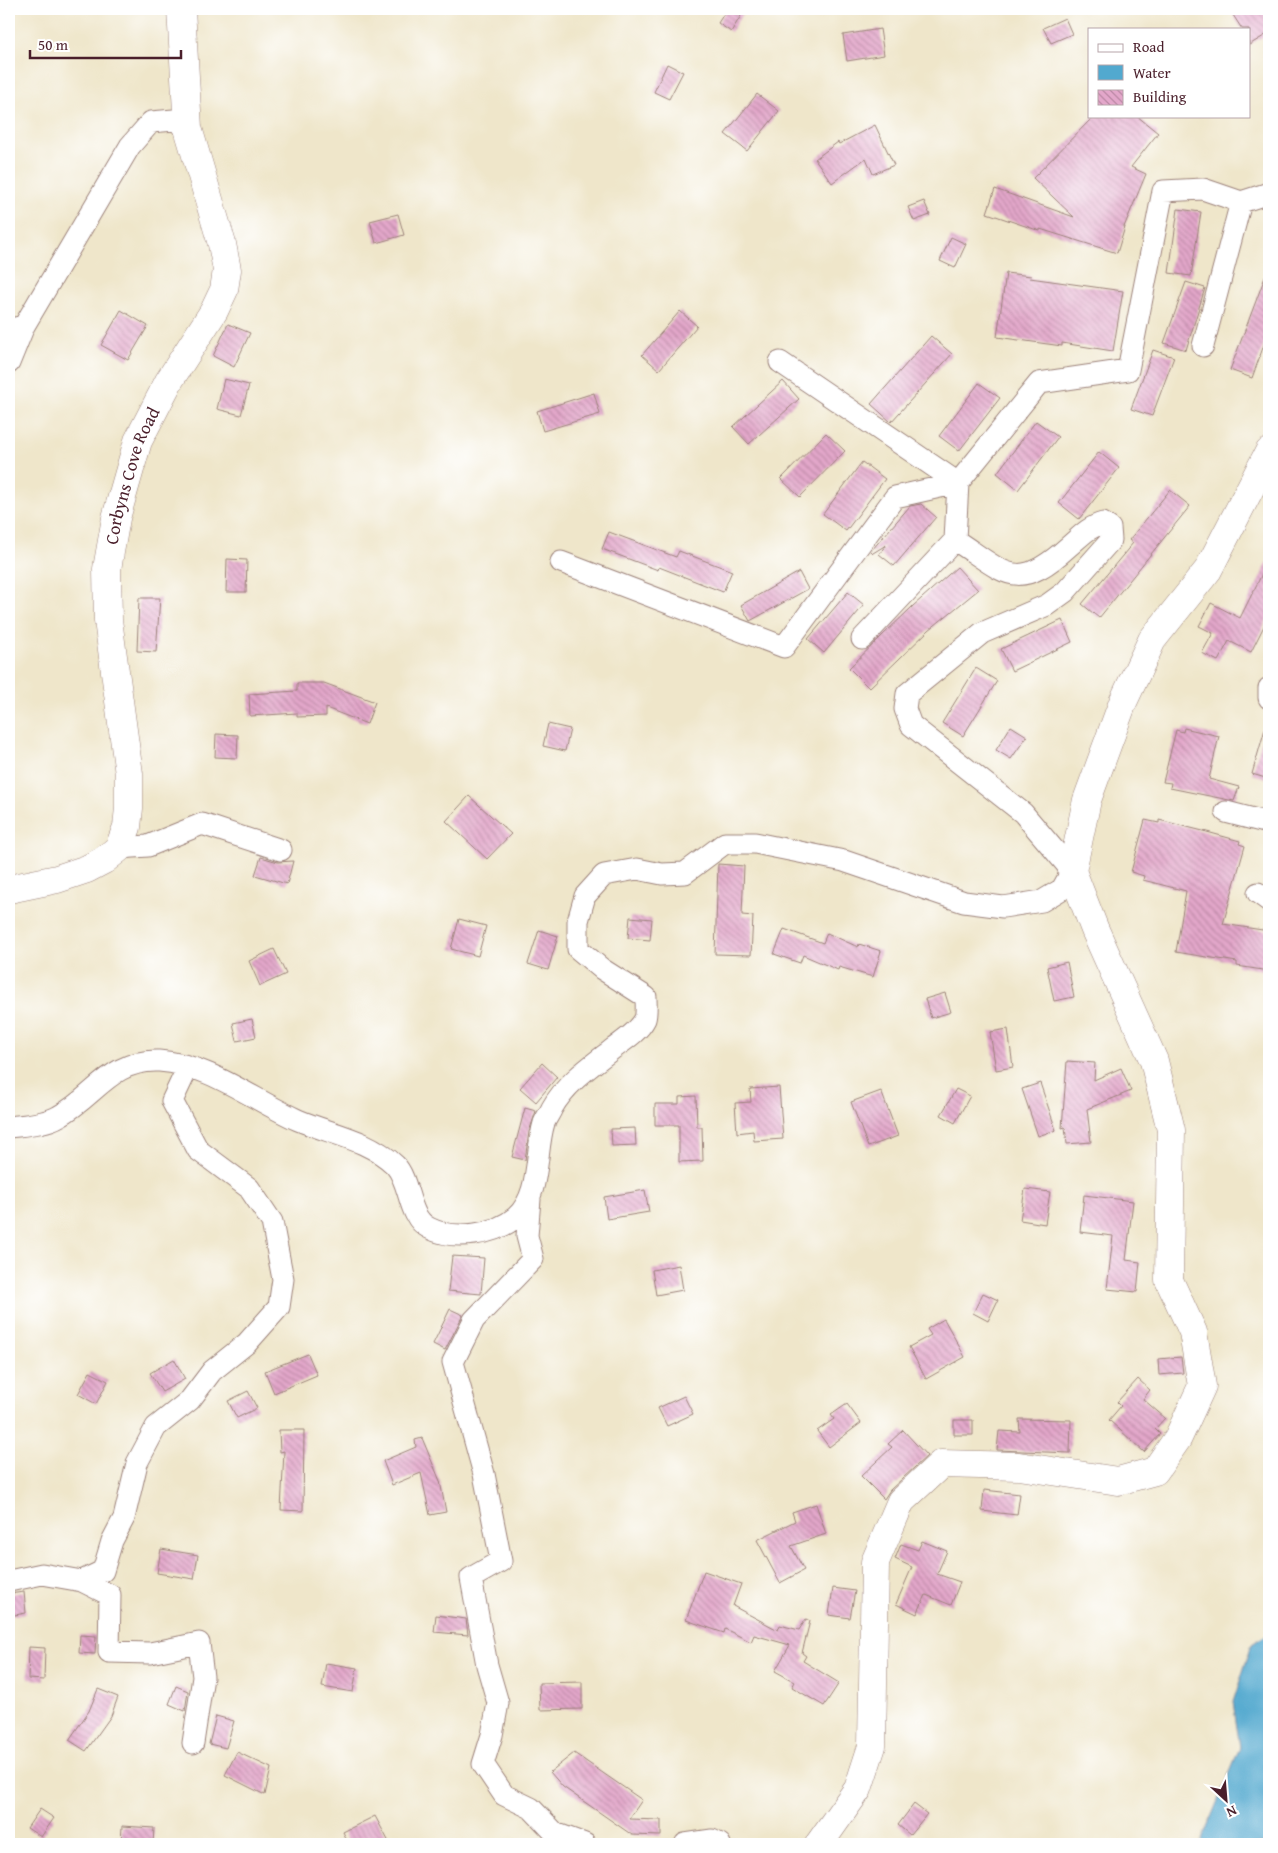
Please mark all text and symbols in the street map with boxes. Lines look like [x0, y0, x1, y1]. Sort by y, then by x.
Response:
scale bar [30, 28, 181, 60]
legend [1088, 28, 1250, 118]
text: 50 m [38, 34, 69, 55]
text: Road [1133, 36, 1164, 57]
text: Water [1133, 62, 1171, 83]
text: Building [1133, 86, 1187, 107]
street label: Corbyns Cove Road [98, 402, 167, 546]
north arrow [1200, 1776, 1250, 1826]
text: N [1223, 1801, 1240, 1823]

